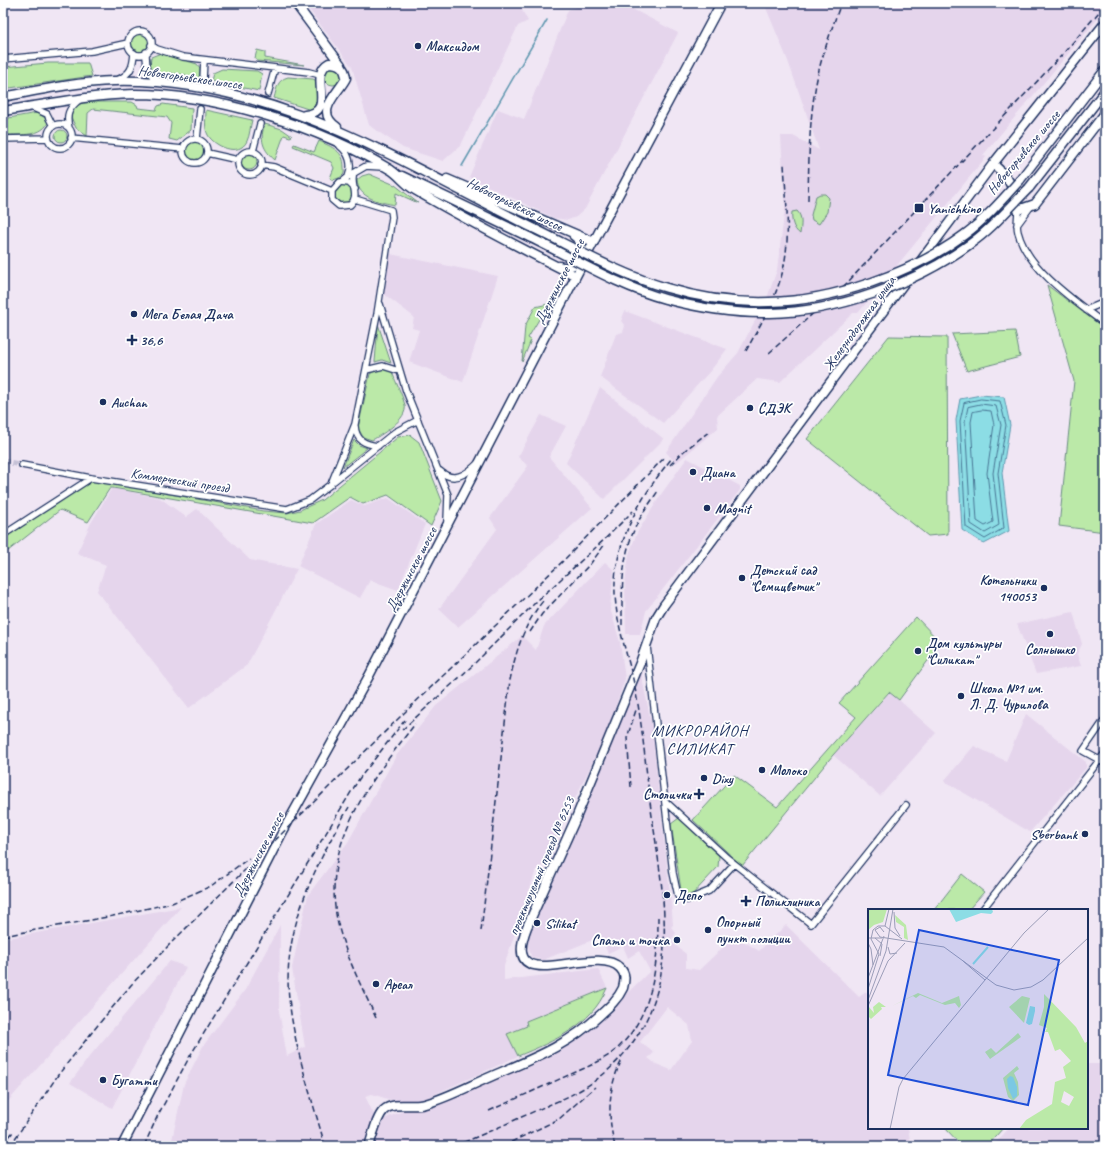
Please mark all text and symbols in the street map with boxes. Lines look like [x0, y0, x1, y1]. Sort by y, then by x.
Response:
place label: Максидом [426, 38, 480, 55]
marker: Максидом [413, 41, 423, 51]
street label: Новоегорьевское шоссе [137, 62, 244, 93]
street label: Новоегорьевское шоссе [983, 106, 1064, 198]
street label: Новоегорьевское шоссе [464, 174, 567, 236]
place label: Yanichkino [928, 200, 981, 217]
marker: Yanichkino [913, 202, 925, 214]
street label: Дзержинское шоссе [531, 235, 589, 326]
street label: Железнодорожная улица [819, 272, 900, 374]
place label: Мега Белая Дача [142, 306, 234, 323]
marker: Мега Белая Дача [129, 309, 139, 319]
place label: 36,6 [140, 332, 164, 349]
marker: 36,6 [127, 335, 137, 345]
place label: Auchan [111, 394, 149, 411]
marker: Auchan [98, 397, 108, 407]
place label: СДЭК [758, 400, 793, 417]
marker: СДЭК [745, 403, 755, 413]
street label: Коммерческий проезд [130, 464, 232, 497]
place label: Диана [701, 464, 737, 481]
marker: Диана [688, 467, 698, 477]
place label: Magnit [715, 500, 753, 517]
marker: Magnit [702, 503, 712, 513]
street label: Дзержинское шоссе [382, 523, 441, 614]
place label: Детский сад "Семицветик" [750, 562, 821, 595]
place label: Котельники 140053 [980, 572, 1038, 605]
marker: Детский сад "Семицветик" [737, 573, 747, 583]
marker: Котельники 140053 [1039, 583, 1049, 593]
marker: Солнышко [1045, 629, 1055, 639]
place label: Дом культуры "Силикат" [926, 635, 1002, 668]
place label: Солнышко [1025, 641, 1076, 658]
marker: Дом культуры "Силикат" [913, 646, 923, 656]
place label: Школа №1 им. Л. Д. Чурилова [969, 680, 1049, 713]
marker: Школа №1 им. Л. Д. Чурилова [956, 691, 966, 701]
district label: МИКРОРАЙОН СИЛИКАТ [651, 721, 751, 759]
place label: Молоко [770, 762, 808, 779]
marker: Молоко [757, 765, 767, 775]
place label: Dixy [712, 770, 734, 787]
marker: Dixy [699, 773, 709, 783]
place label: Столички [643, 786, 692, 803]
marker: Столички [694, 789, 704, 799]
street label: проектируемый проезд № 6253 [505, 793, 579, 938]
street label: Дзержинское шоссе [229, 808, 288, 899]
place label: Sberbank [1030, 826, 1079, 843]
marker: Sberbank [1080, 829, 1090, 839]
place label: Депо [675, 887, 703, 904]
marker: Депо [662, 890, 672, 900]
place label: Поликлиника [755, 893, 820, 910]
marker: Поликлиника [740, 895, 752, 907]
inset map [868, 909, 1088, 1129]
place label: Опорный пункт полиции [716, 914, 791, 947]
place label: Silikat [545, 915, 578, 932]
marker: Silikat [532, 918, 542, 928]
marker: Опорный пункт полиции [703, 925, 713, 935]
place label: Спать и точка [591, 932, 671, 949]
marker: Спать и точка [672, 935, 682, 945]
place label: Ареал [384, 976, 413, 993]
marker: Ареал [371, 979, 381, 989]
place label: Бугатти [111, 1072, 158, 1089]
marker: Бугатти [98, 1075, 108, 1085]

